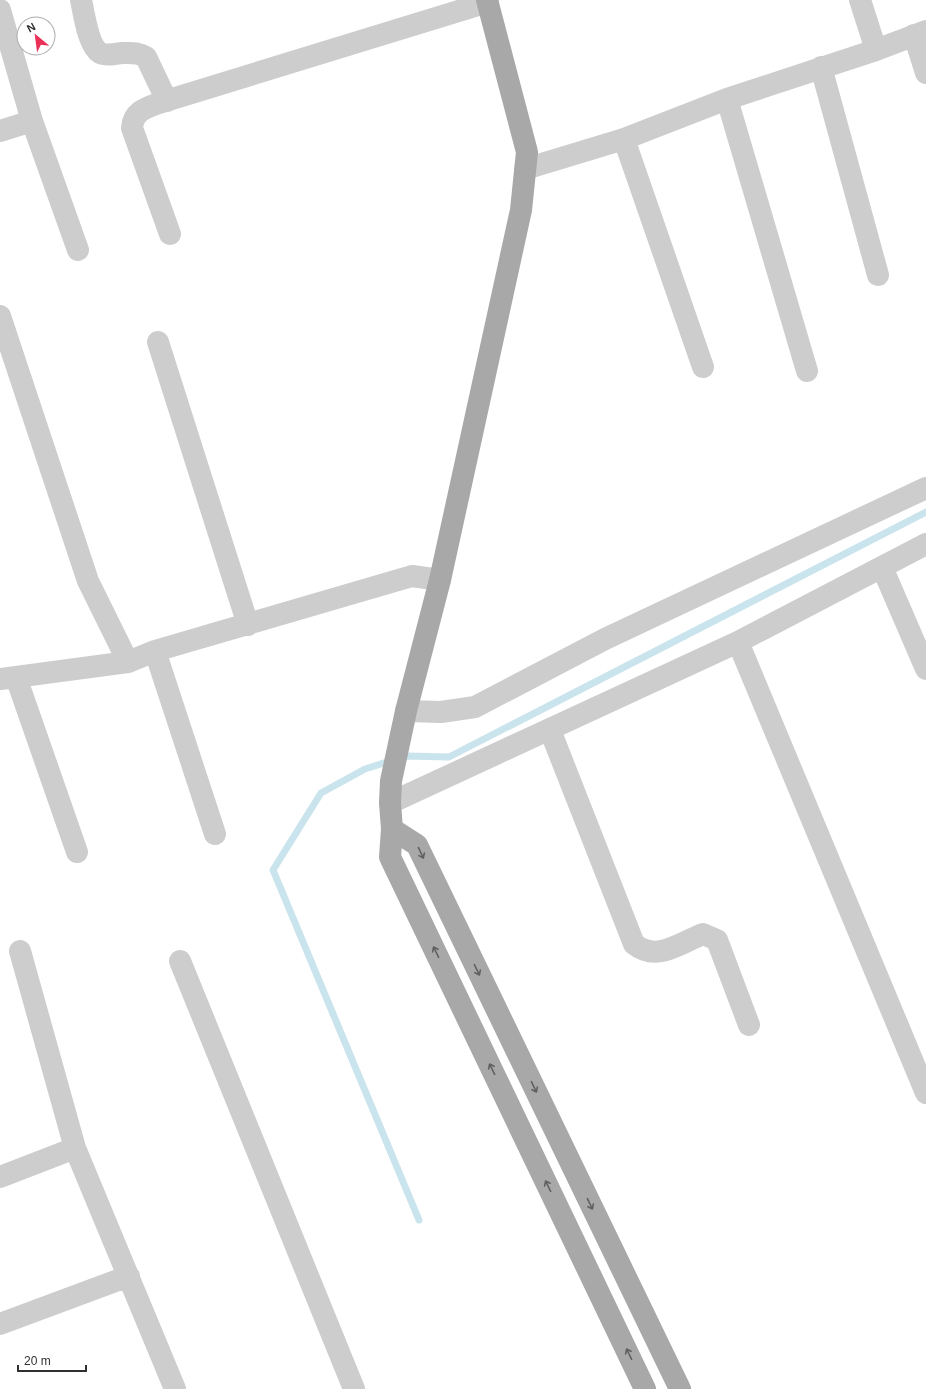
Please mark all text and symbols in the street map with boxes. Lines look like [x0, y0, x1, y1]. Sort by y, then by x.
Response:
north arrow [16, 16, 56, 56]
text: N [25, 20, 38, 34]
one-way arrow [418, 847, 425, 859]
one-way arrow [432, 946, 439, 958]
one-way arrow [474, 964, 481, 976]
one-way arrow [488, 1063, 495, 1075]
one-way arrow [531, 1081, 538, 1093]
one-way arrow [544, 1180, 551, 1192]
one-way arrow [587, 1198, 594, 1210]
scale bar [18, 1347, 86, 1373]
one-way arrow [625, 1348, 632, 1360]
text: 20 m [24, 1354, 51, 1368]

